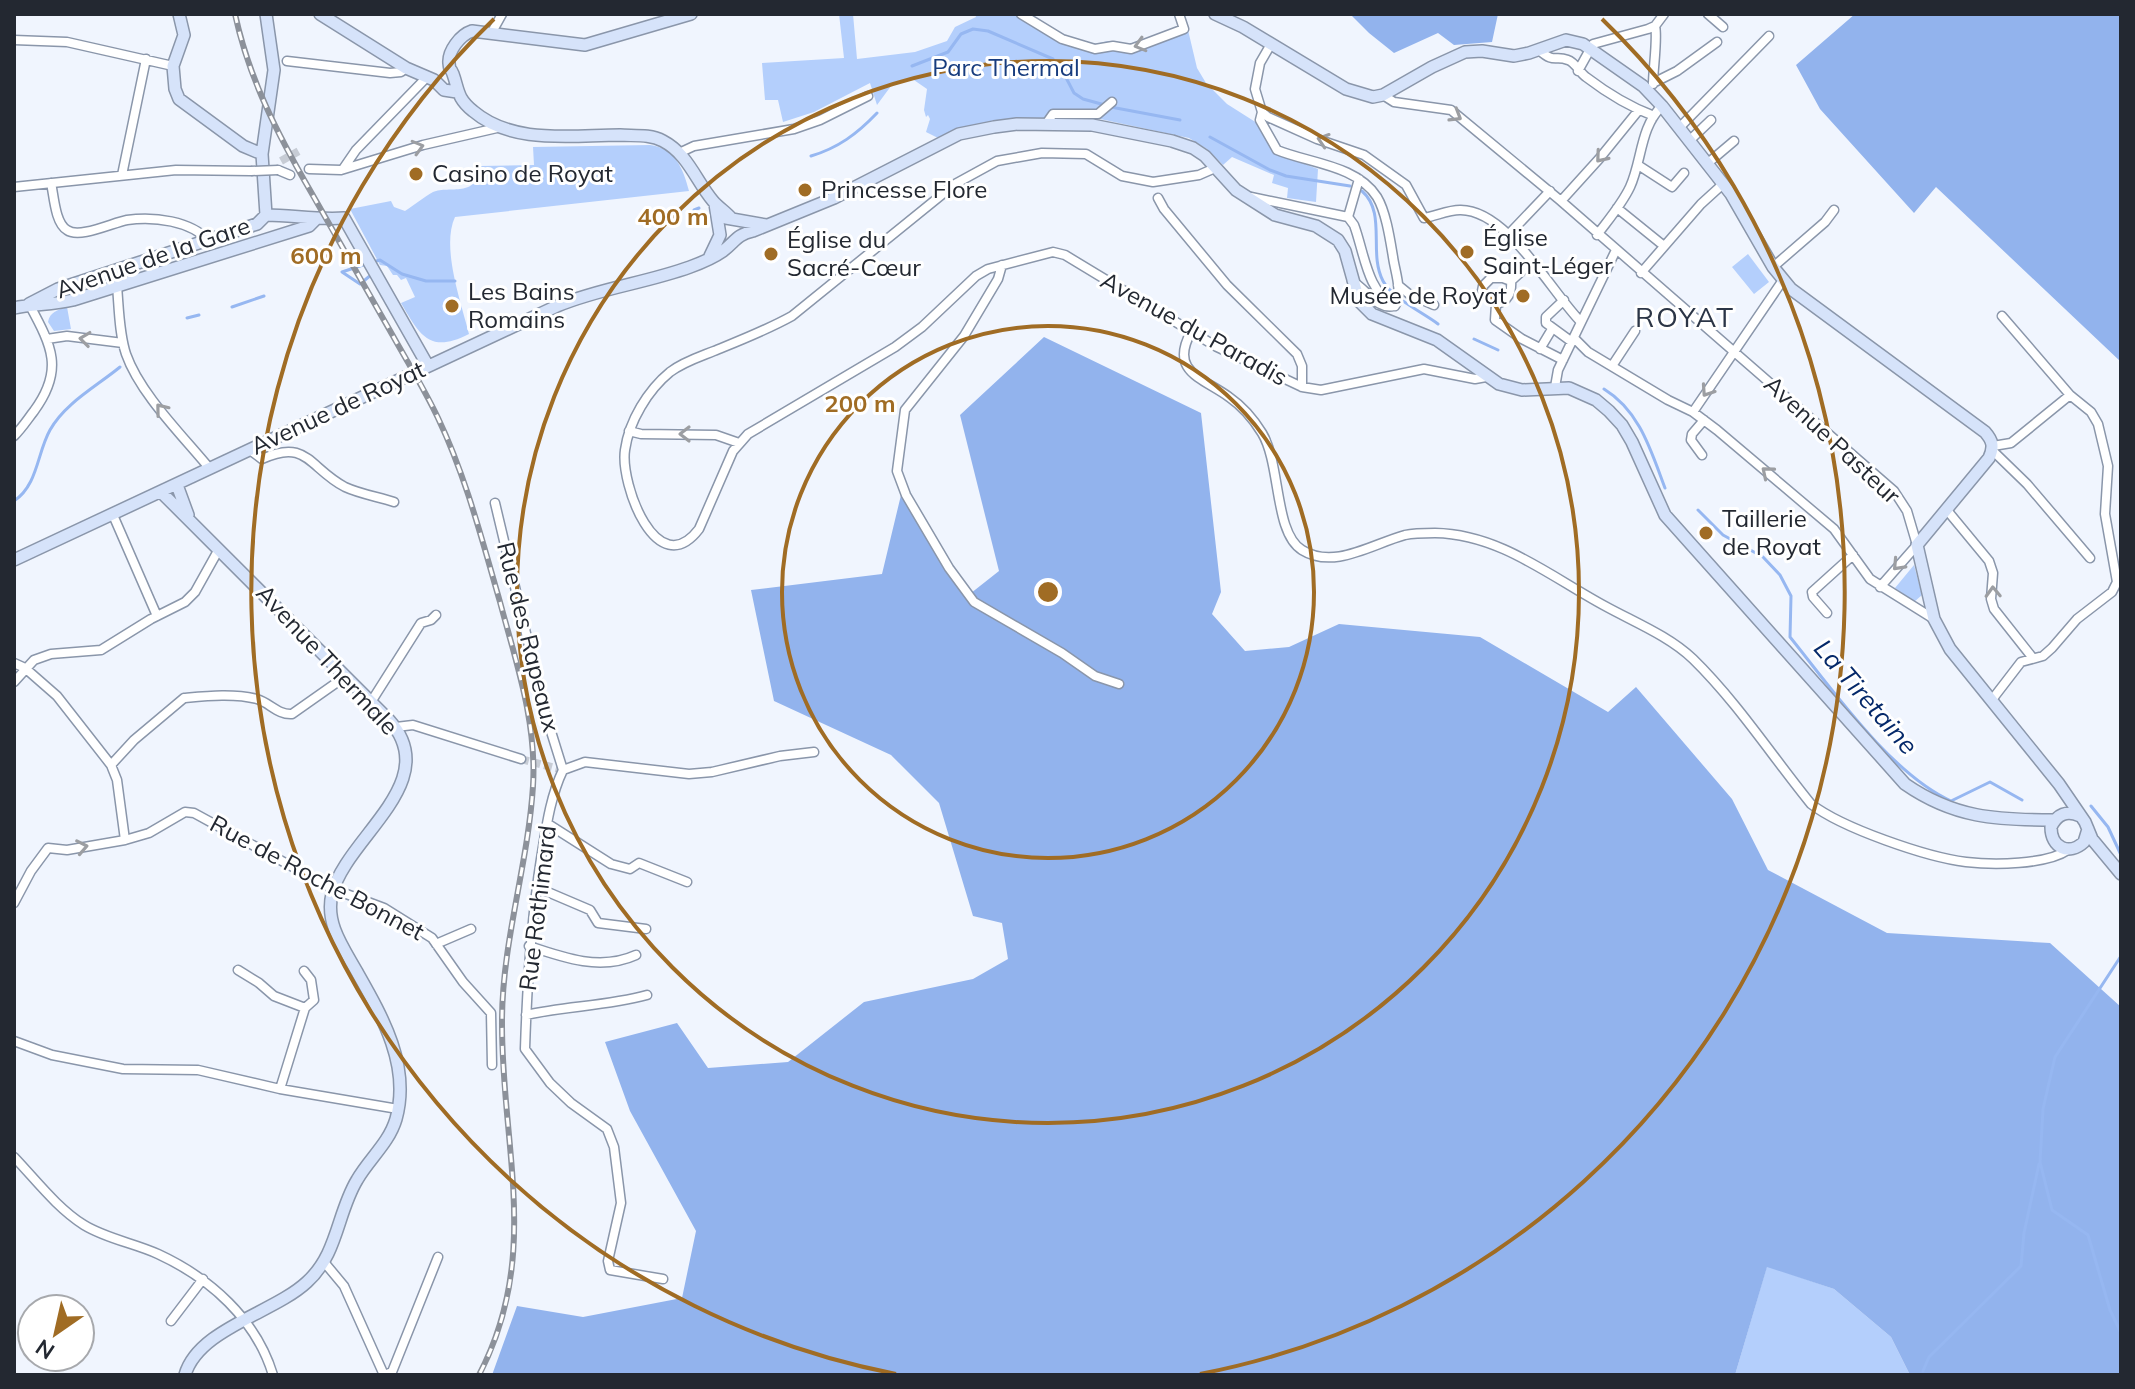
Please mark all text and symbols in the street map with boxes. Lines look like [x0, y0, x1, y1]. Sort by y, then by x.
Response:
one-way arrow [1134, 36, 1147, 52]
park label: Parc Thermal [932, 52, 1080, 82]
one-way arrow [1447, 106, 1461, 121]
one-way arrow [1316, 134, 1330, 150]
one-way arrow [411, 140, 425, 156]
one-way arrow [1596, 147, 1611, 162]
place label: Casino de Royat [432, 158, 613, 188]
marker: Casino de Royat [407, 165, 425, 183]
place label: Princesse Flore [821, 174, 987, 204]
marker: Princesse Flore [796, 181, 814, 199]
text: 400 m [637, 201, 709, 231]
street label: Avenue de la Gare [52, 210, 254, 304]
place label: Église Saint-Léger [1483, 222, 1613, 280]
place label: Église du Sacré-Cœur [787, 224, 921, 282]
text: 600 m [290, 240, 362, 270]
marker: Église Saint-Léger [1458, 243, 1476, 261]
marker: Église du Sacré-Cœur [762, 245, 780, 263]
street label: Avenue du Paradis [1096, 264, 1293, 392]
place label: Les Bains Romains [468, 276, 575, 334]
place label: Musée de Royat [1329, 280, 1507, 310]
marker: Musée de Royat [1514, 287, 1532, 305]
marker: Les Bains Romains [443, 297, 461, 315]
district label: ROYAT [1635, 299, 1735, 334]
one-way arrow [78, 330, 91, 347]
street label: Avenue de Royat [246, 354, 429, 461]
street label: Avenue Pasteur [1758, 369, 1907, 510]
one-way arrow [1702, 382, 1717, 396]
text: 200 m [824, 388, 896, 418]
one-way arrow [156, 404, 171, 418]
one-way arrow [678, 425, 691, 443]
one-way arrow [1762, 467, 1777, 482]
place label: Taillerie de Royat [1722, 503, 1821, 561]
marker: Taillerie de Royat [1697, 524, 1715, 542]
street label: Rue des Rapeaux [491, 539, 567, 735]
one-way arrow [1894, 556, 1908, 571]
street label: Avenue Thermale [250, 578, 405, 741]
centre of rings [1034, 578, 1062, 606]
one-way arrow [1984, 586, 2001, 598]
water label: La Tiretaine [1807, 632, 1925, 761]
street label: Rue de Roche Bonnet [205, 808, 430, 946]
street label: Rue Rothimard [512, 824, 562, 992]
one-way arrow [76, 840, 89, 857]
north arrow [16, 1293, 96, 1373]
text: N [30, 1333, 60, 1366]

